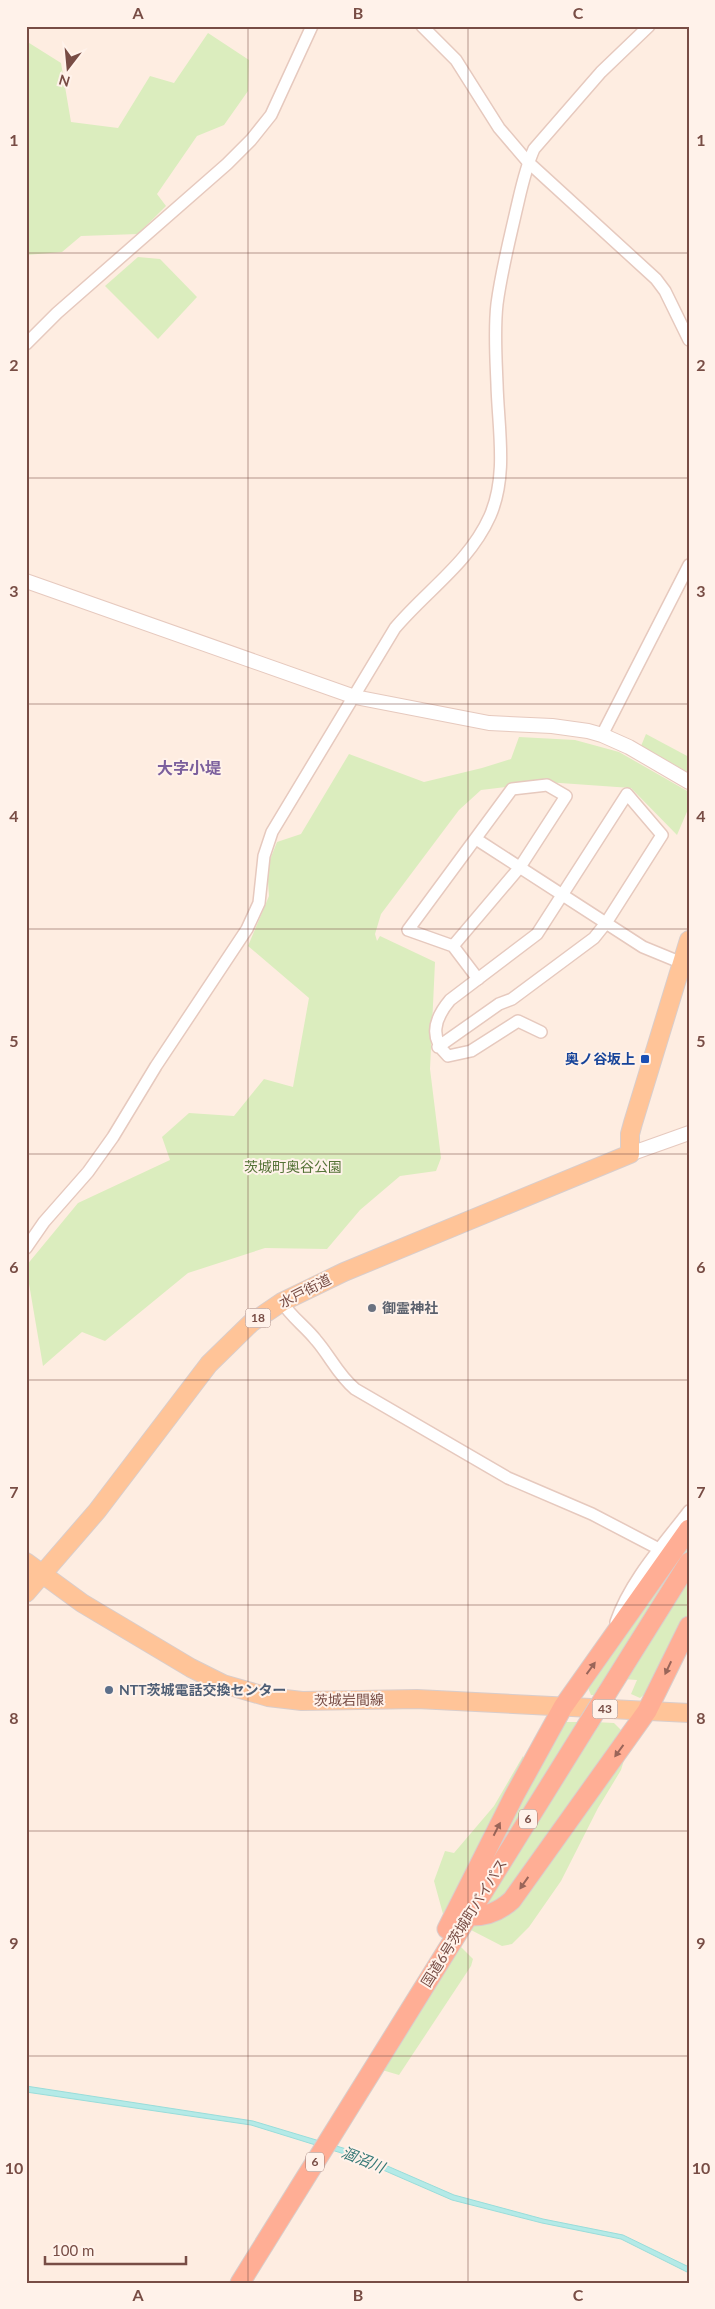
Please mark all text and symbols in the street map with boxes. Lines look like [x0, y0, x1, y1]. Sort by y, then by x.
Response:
text: A [131, 3, 144, 22]
text: B [353, 3, 363, 22]
text: C [573, 3, 584, 22]
north arrow [42, 42, 92, 92]
text: N [57, 71, 72, 91]
text: 1 [9, 130, 19, 149]
text: 1 [696, 130, 706, 149]
text: 2 [9, 355, 19, 374]
text: 2 [696, 355, 706, 374]
text: 3 [9, 581, 19, 600]
text: 3 [696, 581, 706, 600]
district label: 大字小堤 [157, 758, 221, 777]
text: 4 [9, 806, 19, 825]
text: 4 [696, 806, 706, 825]
text: 5 [9, 1031, 19, 1050]
text: 5 [696, 1031, 706, 1050]
place label: 奥ノ谷坂上 [565, 1050, 635, 1067]
marker: 奥ノ谷坂上 [639, 1053, 651, 1065]
park label: 茨城町奥谷公園 [244, 1158, 342, 1175]
text: 6 [9, 1257, 19, 1276]
text: 6 [696, 1257, 706, 1276]
street label: 水戸街道 [276, 1270, 334, 1311]
place label: 御霊神社 [382, 1299, 438, 1316]
marker: 御霊神社 [366, 1302, 378, 1314]
road number: 18 [246, 1309, 270, 1328]
text: 7 [9, 1482, 19, 1501]
text: 7 [696, 1482, 706, 1501]
one-way arrow [586, 1661, 596, 1674]
one-way arrow [664, 1661, 672, 1676]
place label: NTT茨城電話交換センター [119, 1681, 287, 1698]
marker: NTT茨城電話交換センター [103, 1684, 115, 1696]
street label: 茨城岩間線 [314, 1690, 384, 1709]
road number: 43 [592, 1700, 618, 1718]
text: 8 [9, 1708, 19, 1727]
text: 8 [696, 1708, 706, 1727]
one-way arrow [614, 1744, 624, 1758]
road number: 6 [519, 1810, 537, 1828]
one-way arrow [493, 1822, 501, 1837]
street label: 国道6号茨城町バイパス [417, 1856, 510, 1990]
one-way arrow [519, 1876, 529, 1890]
text: 9 [9, 1933, 19, 1952]
text: 9 [696, 1933, 706, 1952]
water label: 涸沼川 [339, 2142, 389, 2177]
road number: 6 [306, 2152, 324, 2172]
text: 10 [5, 2158, 23, 2177]
text: 10 [692, 2158, 710, 2177]
scale bar [45, 2234, 186, 2266]
text: 100 m [52, 2241, 94, 2259]
text: A [131, 2285, 144, 2304]
text: B [353, 2285, 363, 2304]
text: C [573, 2285, 584, 2304]

